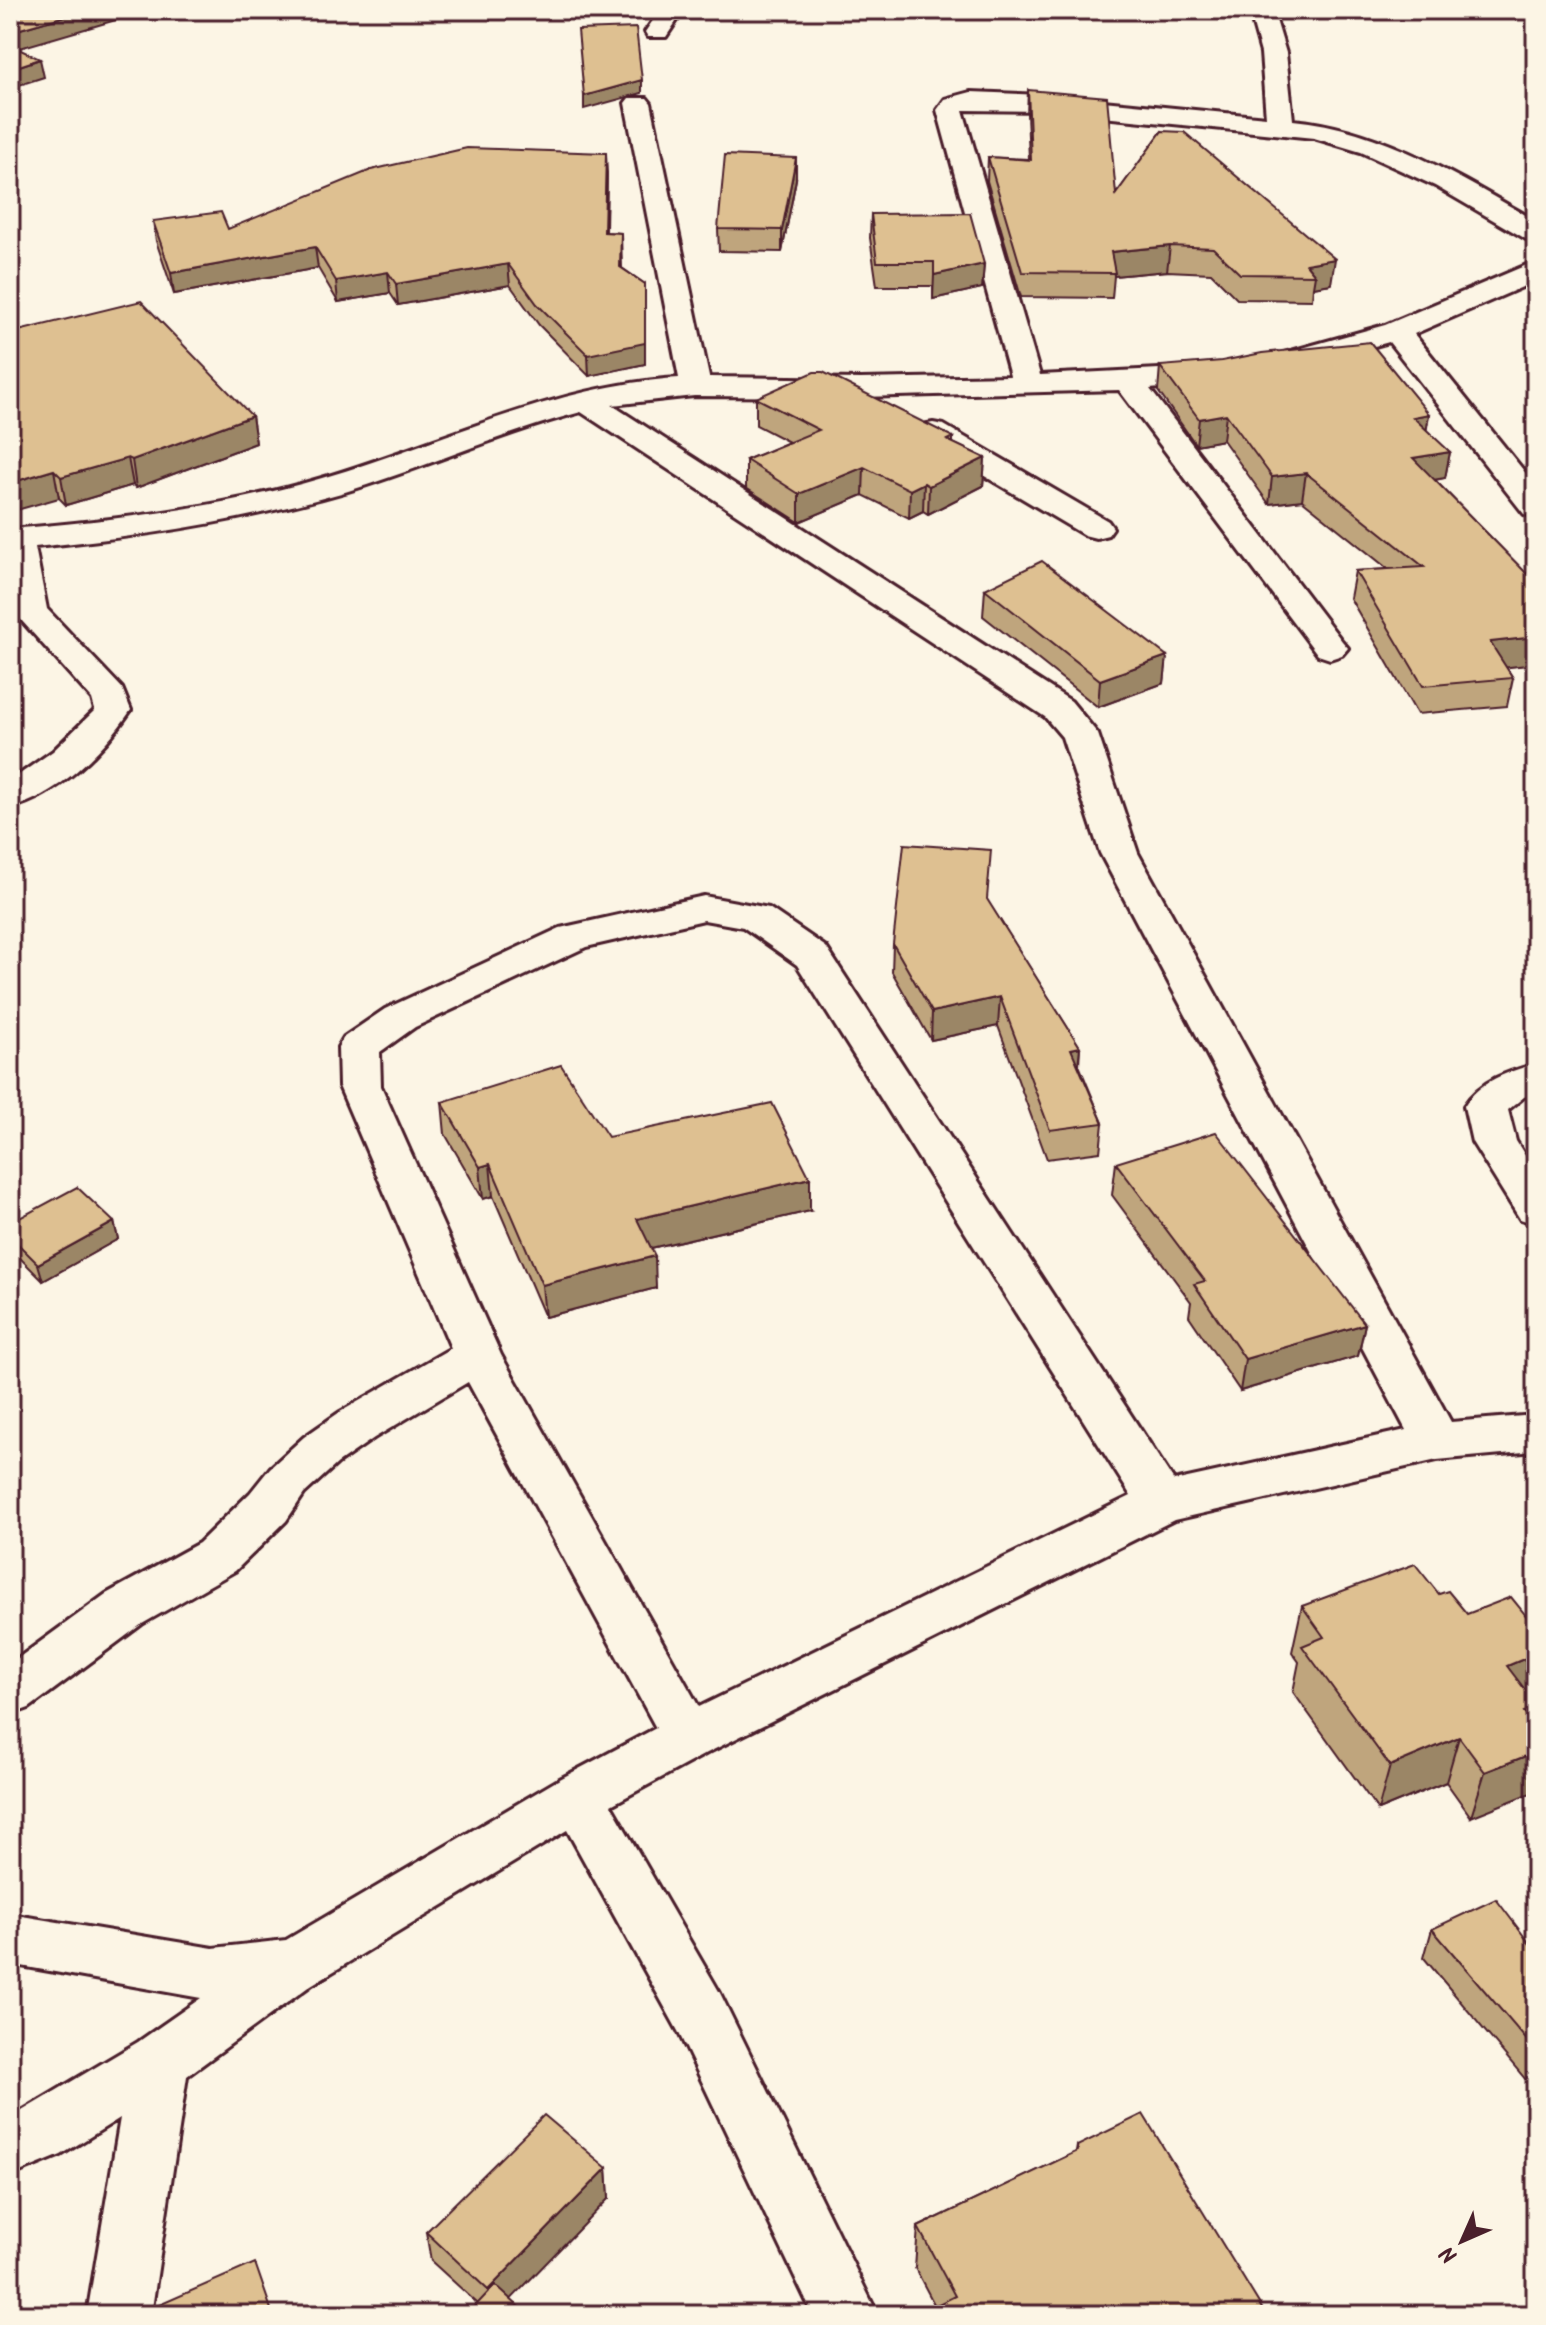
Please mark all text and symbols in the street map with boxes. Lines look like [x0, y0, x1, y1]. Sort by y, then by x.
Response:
north arrow [1422, 2201, 1502, 2281]
text: N [1432, 2236, 1467, 2271]

